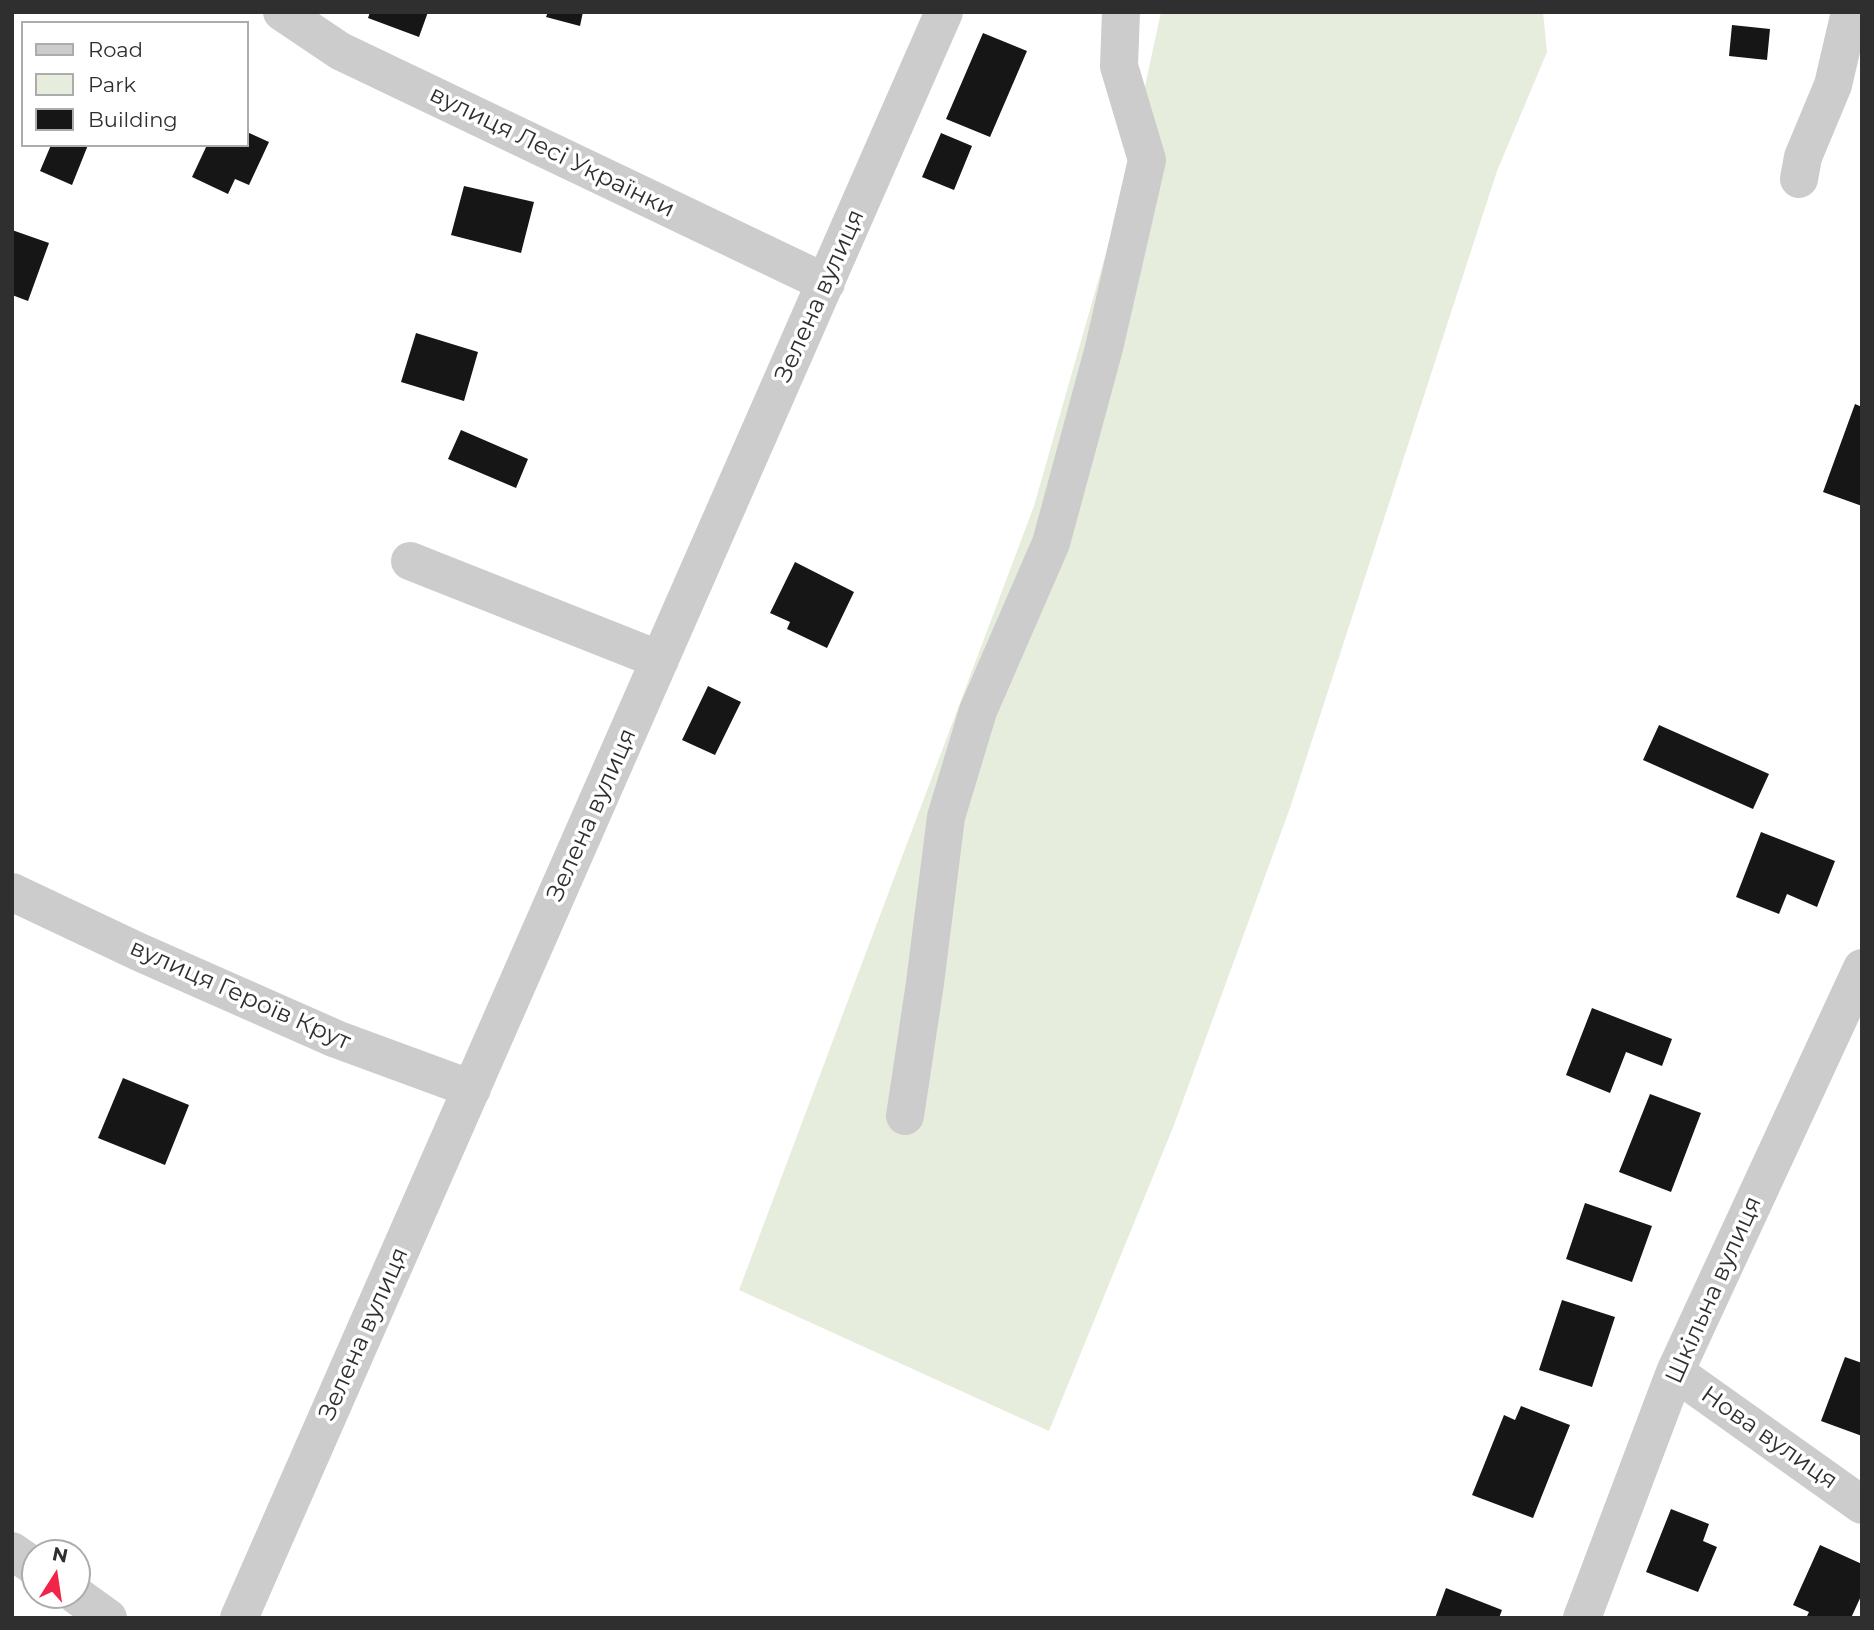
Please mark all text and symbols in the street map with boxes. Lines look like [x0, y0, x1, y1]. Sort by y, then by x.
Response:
legend [21, 21, 248, 147]
text: Road [88, 37, 143, 62]
text: Park [88, 72, 136, 97]
street label: вулиця Лесі Українки [425, 80, 679, 224]
text: Building [88, 107, 178, 132]
street label: Зелена вулиця [769, 205, 871, 387]
street label: Зелена вулиця [541, 724, 643, 906]
street label: вулиця Героїв Крут [125, 933, 355, 1057]
street label: Шкільна вулиця [1660, 1192, 1768, 1388]
street label: Зелена вулиця [313, 1243, 415, 1425]
street label: Нова вулиця [1695, 1380, 1843, 1496]
north arrow [21, 1539, 91, 1609]
text: N [50, 1542, 70, 1568]

